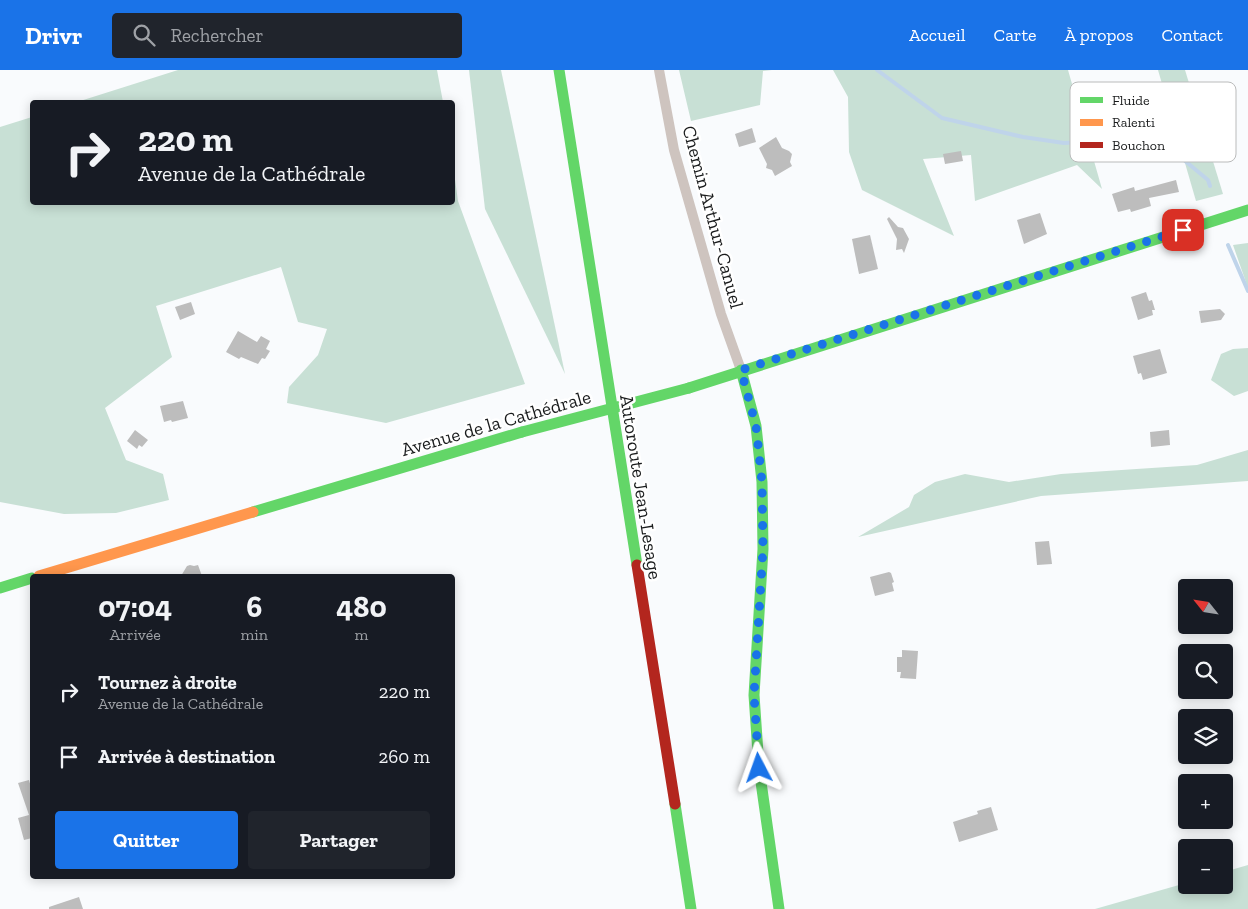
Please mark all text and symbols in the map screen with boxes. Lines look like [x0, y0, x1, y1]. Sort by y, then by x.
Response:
search box [112, 13, 462, 58]
text: Drivr [25, 21, 82, 50]
icon: search [130, 21, 158, 49]
text: Rechercher [170, 24, 264, 47]
text: Accueil [909, 24, 966, 46]
text: Carte [994, 24, 1037, 46]
text: À propos [1065, 24, 1133, 46]
text: Contact [1161, 24, 1223, 46]
legend [1070, 82, 1236, 162]
text: Fluide [1112, 92, 1150, 109]
text: Ralenti [1112, 114, 1155, 131]
text: 220 m [138, 118, 233, 160]
icon: right [55, 120, 120, 185]
street label: Chemin Arthur-Canuel [678, 123, 748, 311]
text: Bouchon [1112, 137, 1165, 154]
text: Avenue de la Cathédrale [138, 160, 365, 187]
pin [1162, 209, 1204, 251]
icon: arrive [1169, 216, 1197, 244]
street label: Avenue de la Cathédrale [398, 385, 594, 461]
street label: Autoroute Jean-Lesage [615, 393, 667, 581]
north arrow [1178, 579, 1232, 634]
map controls [1178, 579, 1233, 894]
text: 07:04 [98, 589, 172, 625]
text: 6 [246, 589, 262, 625]
text: 480 [336, 589, 387, 625]
text: Arrivée [110, 625, 161, 644]
text: min [240, 625, 268, 644]
text: m [355, 625, 368, 644]
button: search [1178, 644, 1233, 699]
text: Tournez à droite [98, 671, 237, 694]
icon: right [55, 678, 83, 706]
text: 220 m [379, 680, 430, 703]
text: Avenue de la Cathédrale [98, 694, 263, 713]
button: layers [1178, 709, 1233, 764]
position arrow [732, 741, 784, 793]
icon: arrive [55, 743, 83, 771]
text: Arrivée à destination [98, 745, 275, 768]
text: 260 m [378, 745, 430, 768]
button: + [1178, 774, 1233, 829]
button: Quitter [55, 811, 238, 869]
button: Partager [248, 811, 430, 869]
button: − [1178, 839, 1233, 894]

